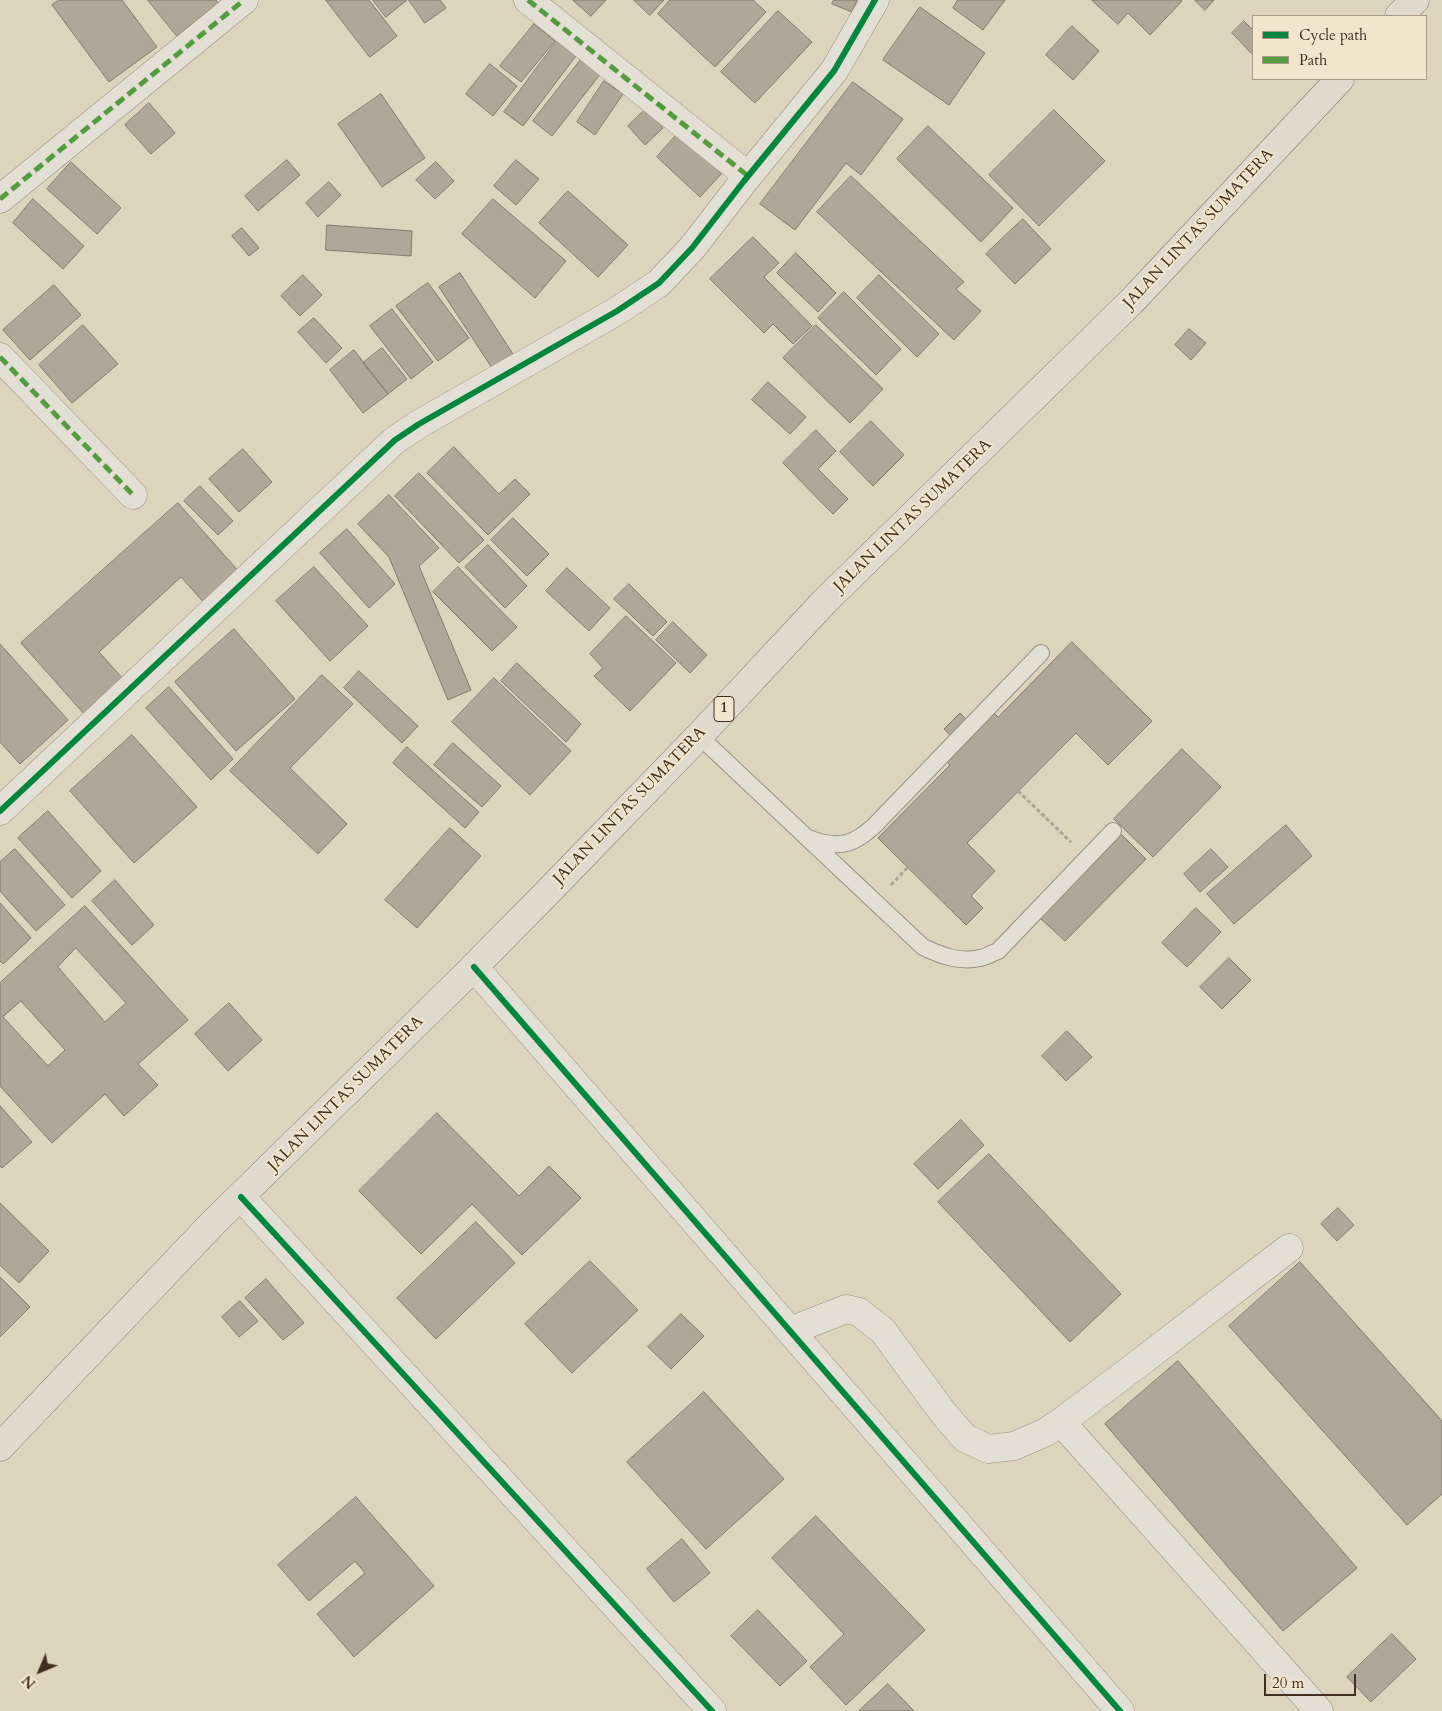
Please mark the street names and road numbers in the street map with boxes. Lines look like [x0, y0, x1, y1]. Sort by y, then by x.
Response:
street label: JALAN LINTAS SUMATERA [1120, 145, 1278, 313]
street label: JALAN LINTAS SUMATERA [830, 436, 996, 596]
road number: 1 [714, 696, 734, 722]
street label: JALAN LINTAS SUMATERA [550, 723, 710, 889]
street label: JALAN LINTAS SUMATERA [264, 1012, 428, 1176]

